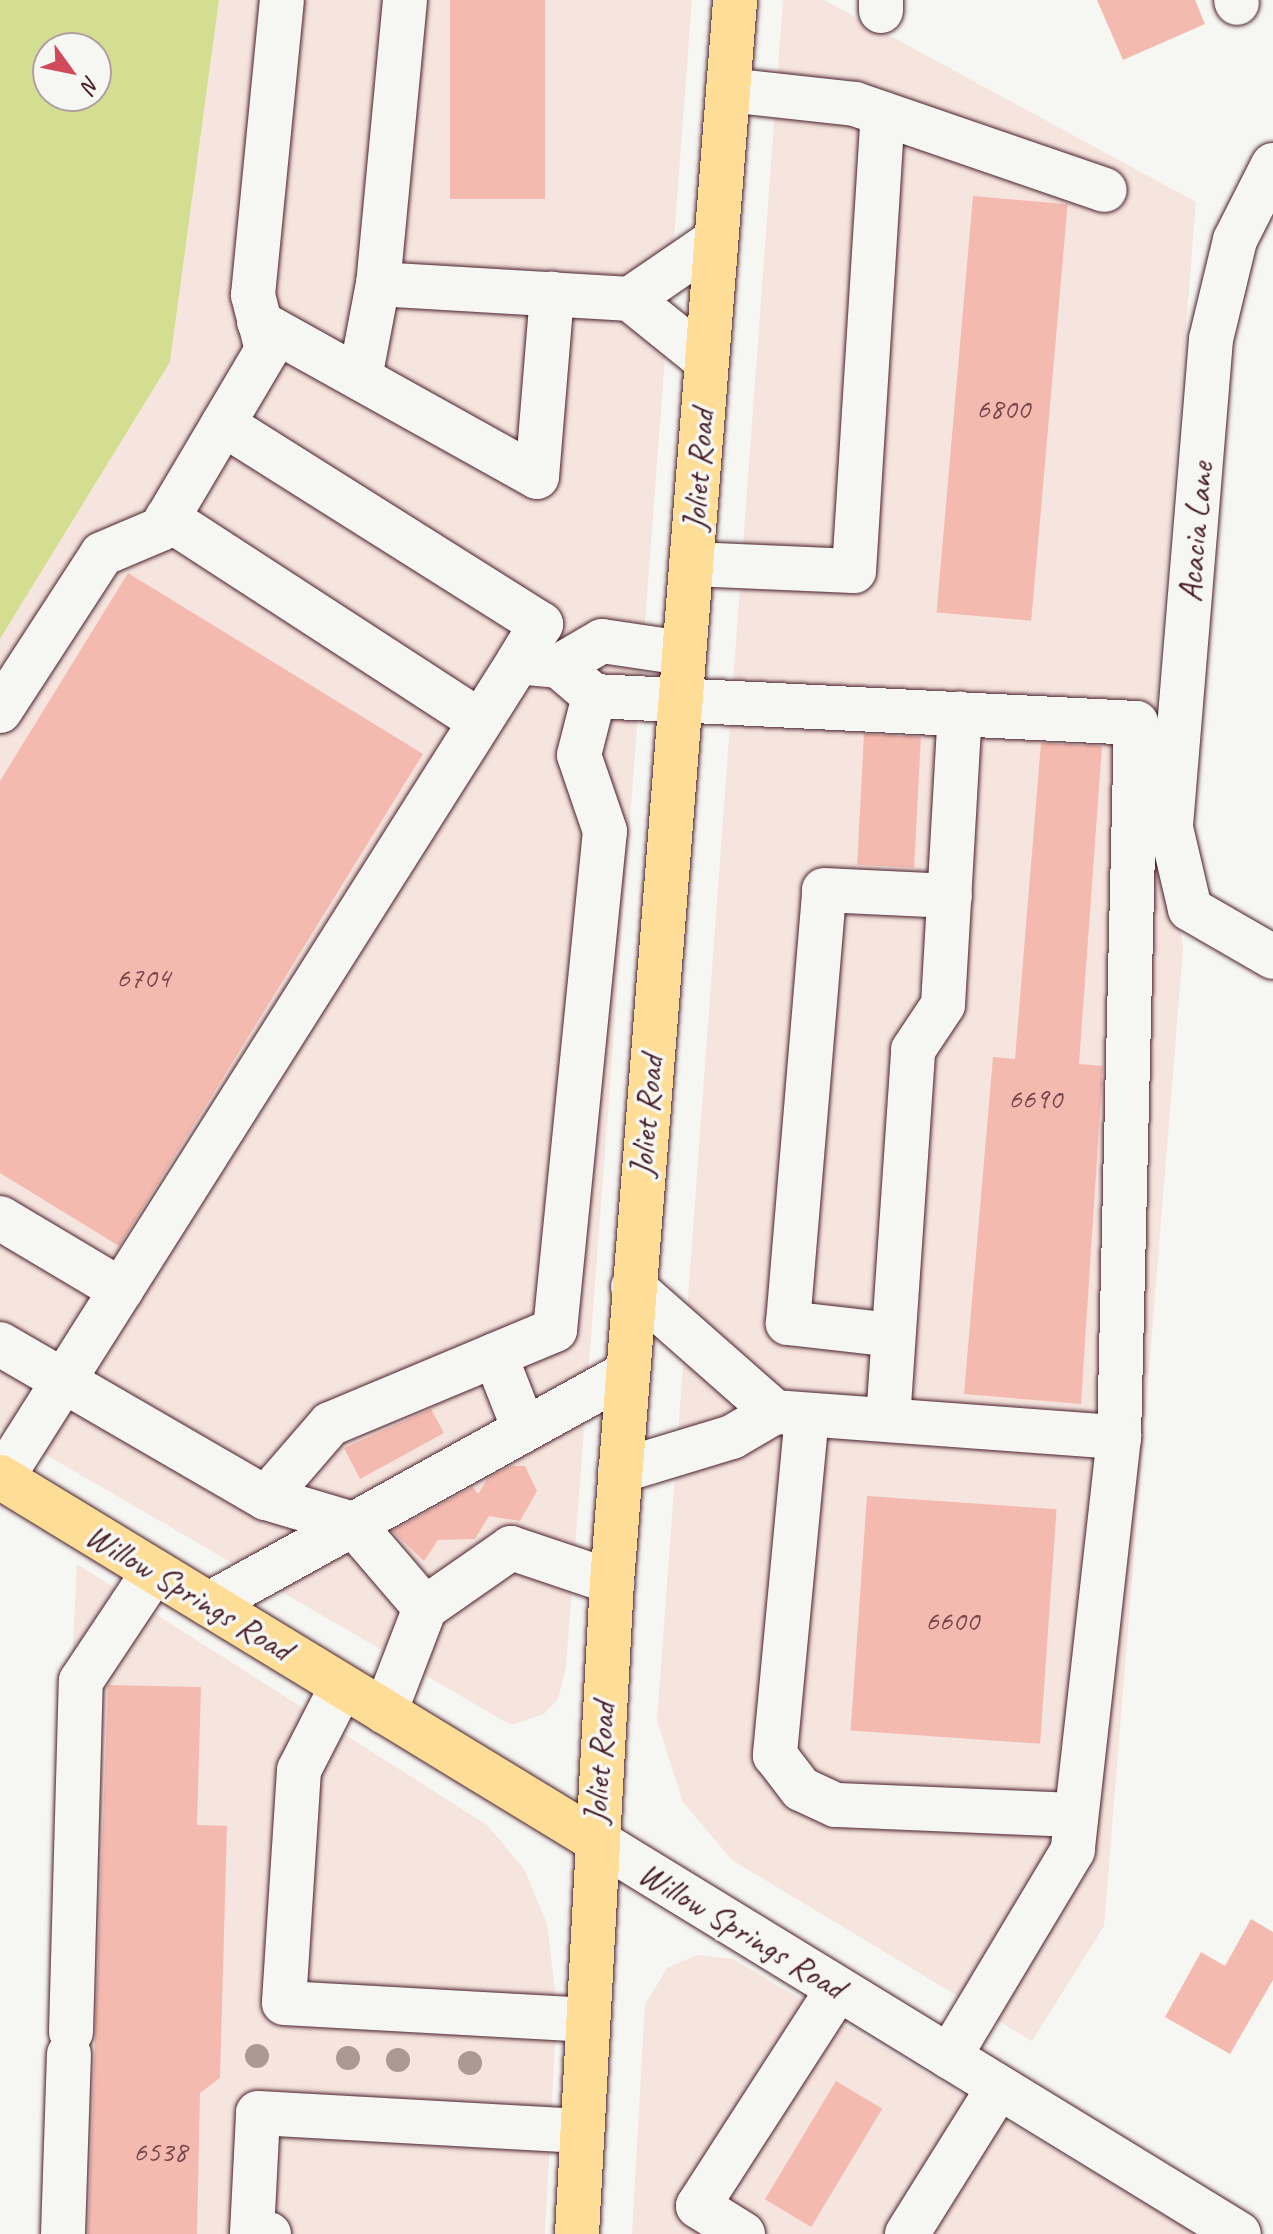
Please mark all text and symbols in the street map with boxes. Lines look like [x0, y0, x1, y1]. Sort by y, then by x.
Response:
north arrow [32, 32, 112, 112]
text: N [75, 71, 106, 97]
house number: 6800 [976, 390, 1030, 426]
street label: Joliet Road [673, 408, 723, 532]
street label: Acacia Lane [1169, 460, 1221, 604]
house number: 6704 [116, 959, 170, 995]
street label: Joliet Road [620, 1054, 672, 1178]
house number: 6690 [1008, 1080, 1062, 1116]
street label: Willow Springs Road [79, 1514, 299, 1670]
house number: 6600 [925, 1602, 979, 1638]
street label: Joliet Road [574, 1701, 624, 1825]
street label: Willow Springs Road [632, 1852, 852, 2008]
house number: 6538 [133, 2133, 187, 2169]

